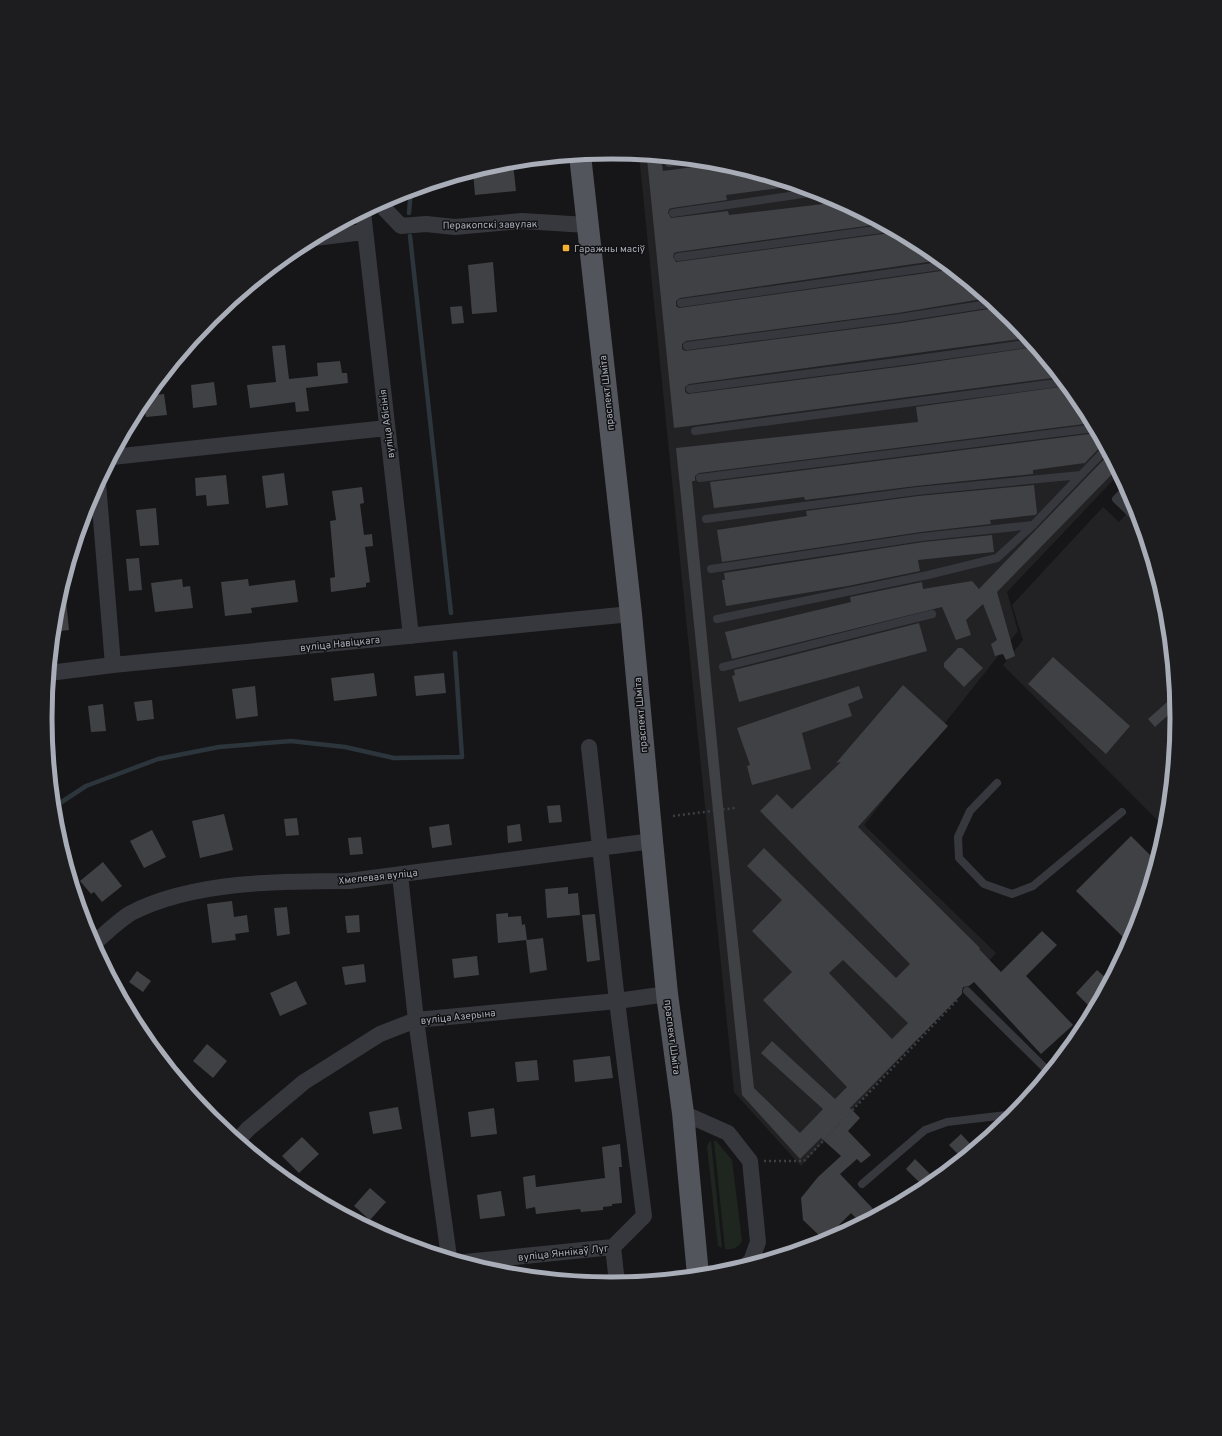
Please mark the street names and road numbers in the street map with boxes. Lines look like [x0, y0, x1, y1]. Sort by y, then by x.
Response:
street label: Перакопскі завулак [443, 218, 538, 233]
street label: праспект Шміта [597, 355, 618, 431]
street label: вуліца Абісінія [377, 389, 398, 459]
street label: вуліца Навіцкага [300, 634, 381, 655]
street label: праспект Шміта [632, 677, 651, 753]
street label: Хмелевая вуліца [338, 867, 418, 888]
street label: праспект Шміта [660, 999, 683, 1075]
street label: вуліца Азерына [420, 1007, 496, 1028]
street label: вуліца Яннікаў Луг [517, 1242, 609, 1265]

